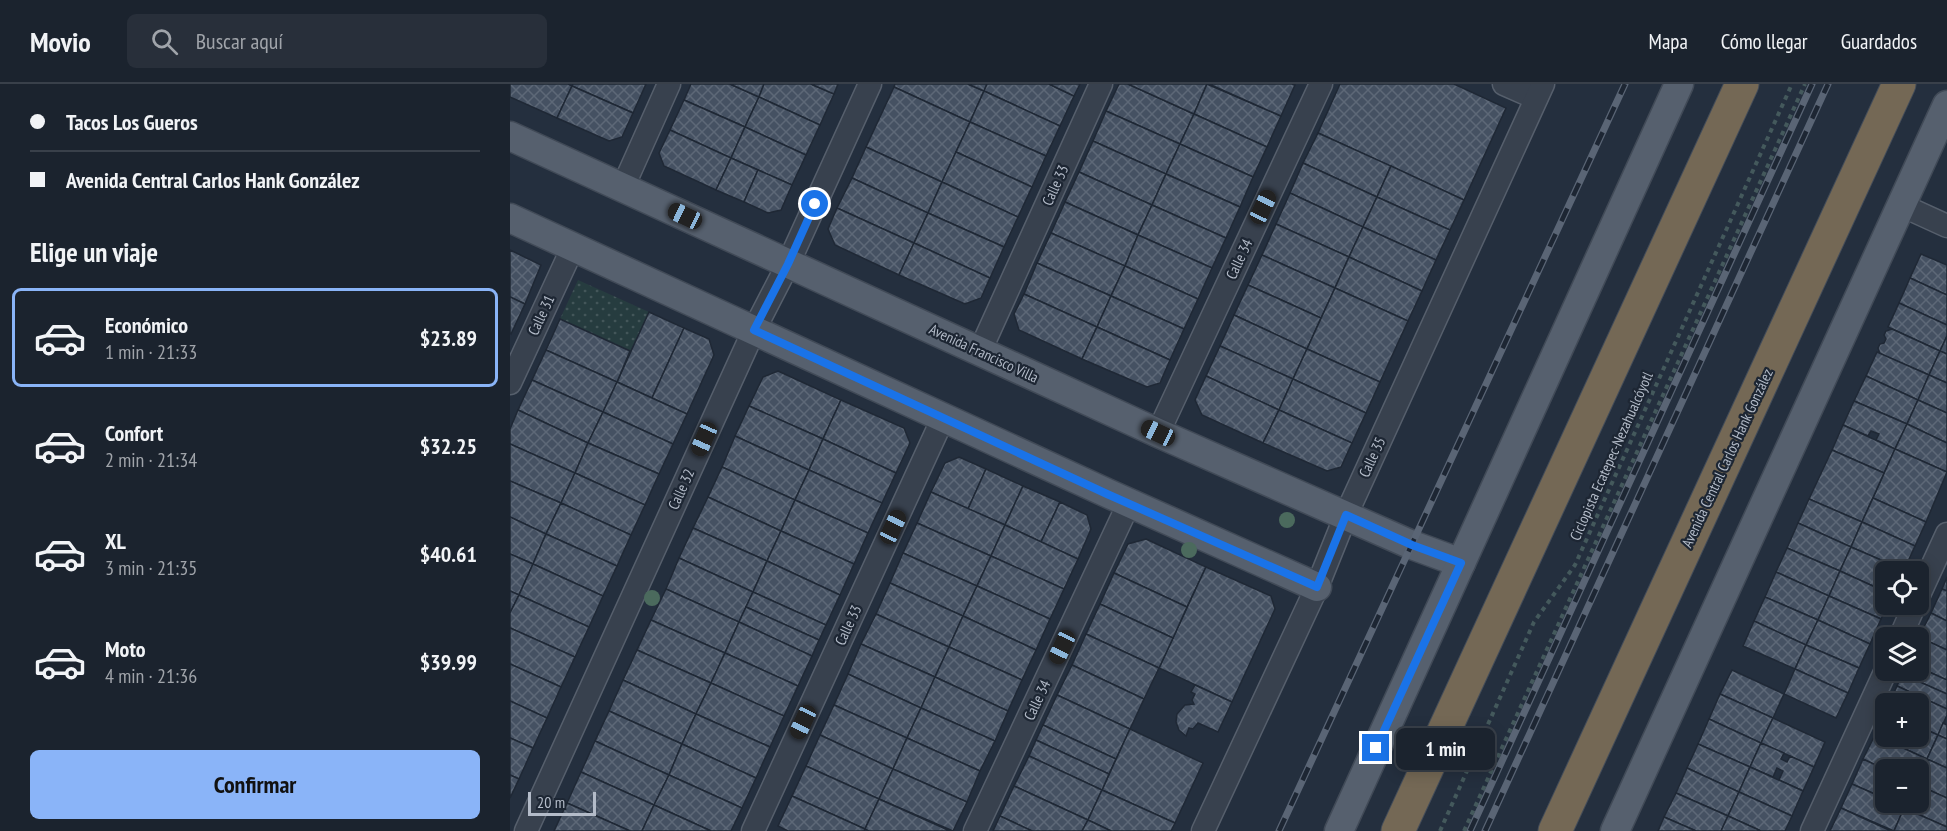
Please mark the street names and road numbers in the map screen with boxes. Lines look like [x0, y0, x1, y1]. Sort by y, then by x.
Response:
street label: Calle 33 [1038, 162, 1072, 208]
street label: Calle 34 [1221, 235, 1257, 282]
street label: Calle 31 [523, 292, 559, 338]
street label: Avenida Francisco Villa [926, 319, 1042, 387]
street label: Avenida Central Carlos Hank González [1677, 365, 1777, 551]
street label: Ciclopista Ecatepec-Nezahualcóyotl [1565, 368, 1657, 543]
street label: Calle 35 [1354, 434, 1390, 480]
street label: Calle 32 [664, 466, 698, 512]
street label: Calle 33 [830, 602, 866, 648]
street label: Calle 34 [1019, 676, 1055, 723]

